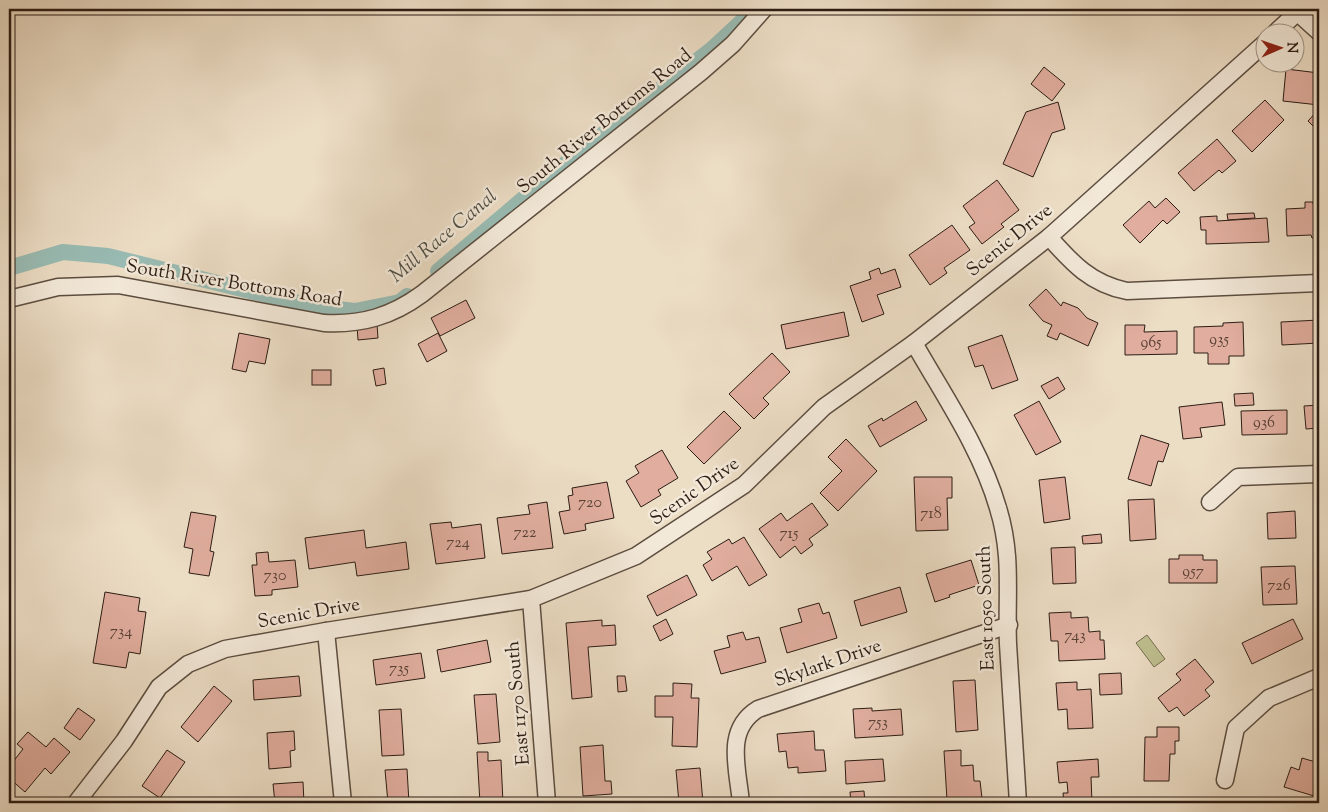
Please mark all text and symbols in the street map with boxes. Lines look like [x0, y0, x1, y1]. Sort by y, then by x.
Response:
north arrow [1256, 22, 1306, 72]
text: N [1281, 42, 1301, 54]
street label: South River Bottoms Road [512, 43, 699, 201]
water label: Mill Race Canal [384, 183, 504, 291]
street label: Scenic Drive [961, 198, 1059, 284]
street label: South River Bottoms Road [124, 254, 344, 314]
house number: 935 [1209, 329, 1229, 352]
house number: 965 [1140, 332, 1162, 355]
house number: 936 [1253, 412, 1275, 435]
street label: Scenic Drive [645, 451, 745, 533]
house number: 720 [578, 492, 602, 515]
house number: 718 [920, 503, 942, 526]
house number: 722 [514, 522, 537, 545]
house number: 715 [780, 523, 799, 546]
house number: 724 [446, 532, 470, 555]
street label: East 1050 South [971, 545, 1003, 671]
house number: 957 [1182, 561, 1204, 584]
house number: 730 [264, 565, 286, 588]
house number: 726 [1267, 575, 1291, 598]
street label: Scenic Drive [256, 592, 363, 636]
house number: 734 [110, 621, 132, 644]
house number: 743 [1064, 625, 1086, 648]
street label: Skylark Drive [771, 633, 885, 695]
street label: East 1170 South [500, 640, 538, 766]
house number: 735 [389, 658, 410, 681]
house number: 753 [868, 712, 888, 735]

